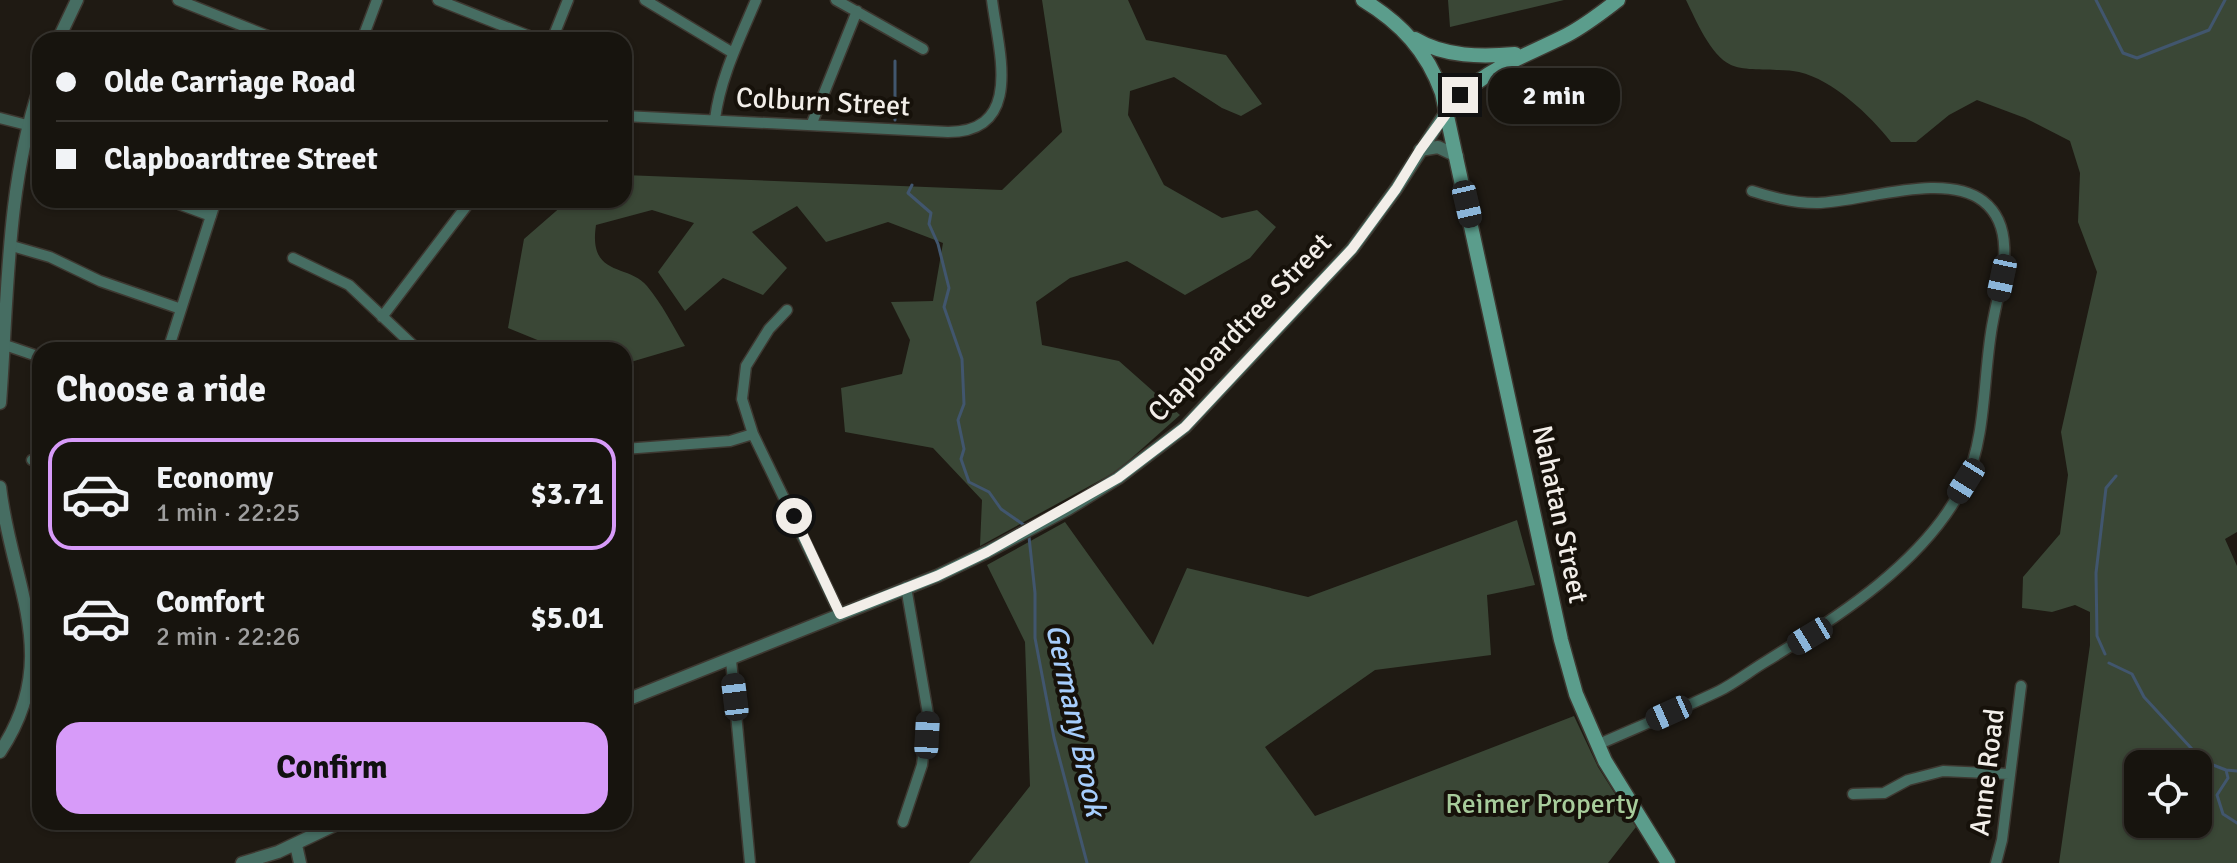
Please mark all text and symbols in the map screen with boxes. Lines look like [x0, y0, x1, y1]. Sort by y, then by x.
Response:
text: Olde Carriage Road [104, 64, 356, 101]
callout: 2 min [1488, 67, 1620, 123]
route end [1442, 77, 1478, 113]
street label: Colburn Street [735, 80, 911, 124]
text: 2 min [1523, 80, 1585, 112]
text: Clapboardtree Street [104, 141, 378, 178]
car [1450, 178, 1484, 230]
street label: Clapboardtree Street [1141, 226, 1339, 429]
car [1985, 252, 2019, 304]
text: Choose a ride [56, 367, 266, 412]
street label: Nahatan Street [1525, 422, 1595, 606]
car [1943, 454, 1989, 508]
icon: car [60, 458, 132, 530]
text: Economy [156, 460, 273, 497]
text: $3.71 [531, 476, 604, 513]
text: 1 min · 22:25 [156, 497, 300, 529]
route start [776, 498, 812, 534]
icon: car [60, 582, 132, 654]
text: Comfort [156, 584, 265, 621]
text: $5.01 [531, 600, 604, 637]
car [1783, 613, 1837, 659]
text: 2 min · 22:26 [156, 621, 300, 653]
water label: Germany Brook [1037, 621, 1115, 822]
car [720, 672, 750, 722]
car [1642, 692, 1696, 734]
street label: Anne Road [1962, 707, 2012, 838]
car [914, 710, 940, 760]
button: Confirm [56, 722, 608, 814]
map controls [2124, 750, 2212, 838]
button: locate [2124, 750, 2212, 838]
park label: Reimer Property [1445, 787, 1639, 821]

